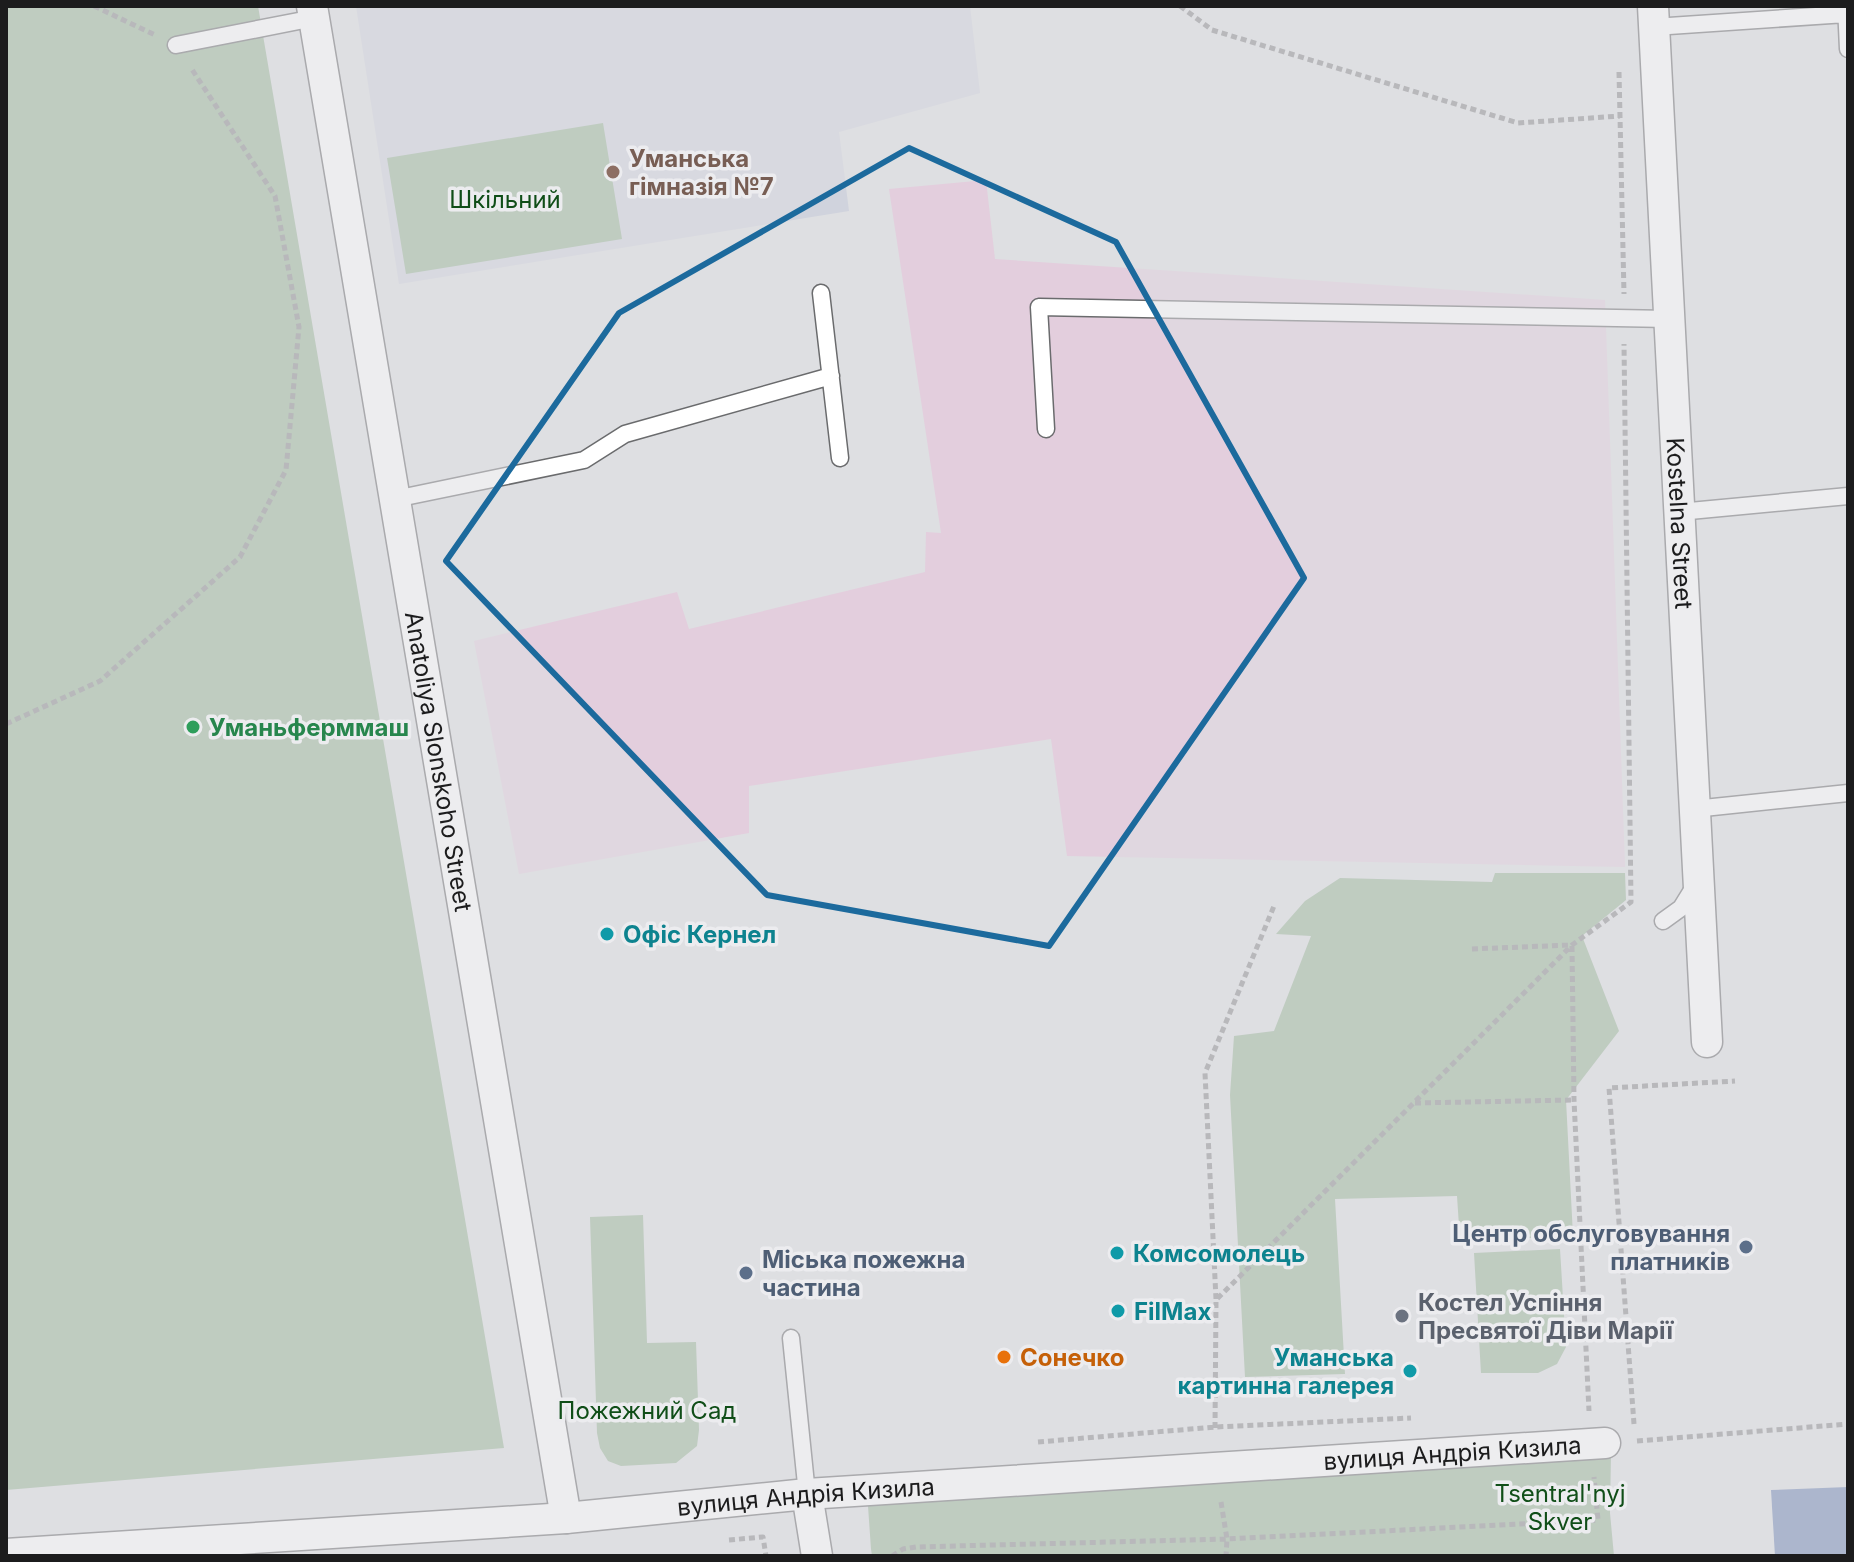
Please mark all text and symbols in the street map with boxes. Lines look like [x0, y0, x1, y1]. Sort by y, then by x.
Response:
place label: Уманська гімназія №7 [629, 144, 774, 201]
marker: Уманська гімназія №7 [604, 163, 622, 181]
park label: Шкільний [449, 185, 561, 214]
street label: Kostelna Street [1661, 437, 1699, 610]
street label: Anatoliya Slonskoho Street [399, 609, 478, 914]
place label: Уманьферммаш [209, 713, 409, 742]
marker: Уманьферммаш [184, 718, 202, 736]
place label: Офіс Кернел [623, 920, 776, 949]
marker: Офіс Кернел [598, 925, 616, 943]
place label: Центр обслуговування платників [1452, 1219, 1730, 1276]
marker: Центр обслуговування платників [1737, 1238, 1755, 1256]
place label: Комсомолець [1133, 1239, 1305, 1268]
marker: Комсомолець [1108, 1244, 1126, 1262]
place label: Міська пожежна частина [762, 1245, 965, 1302]
marker: Міська пожежна частина [737, 1264, 755, 1282]
place label: Костел Успіння Пресвятої Діви Марії [1418, 1288, 1674, 1345]
place label: FilMax [1134, 1297, 1211, 1326]
marker: FilMax [1109, 1302, 1127, 1320]
marker: Костел Успіння Пресвятої Діви Марії [1393, 1307, 1411, 1325]
place label: Сонечко [1020, 1343, 1125, 1372]
place label: Уманська картинна галерея [1178, 1343, 1394, 1400]
marker: Сонечко [995, 1348, 1013, 1366]
marker: Уманська картинна галерея [1401, 1362, 1419, 1380]
park label: Пожежний Сад [558, 1396, 736, 1425]
street label: вулиця Андрія Кизила [1322, 1430, 1582, 1475]
street label: вулиця Андрія Кизила [676, 1471, 936, 1521]
park label: Tsentral'nyj Skver [1494, 1479, 1626, 1536]

